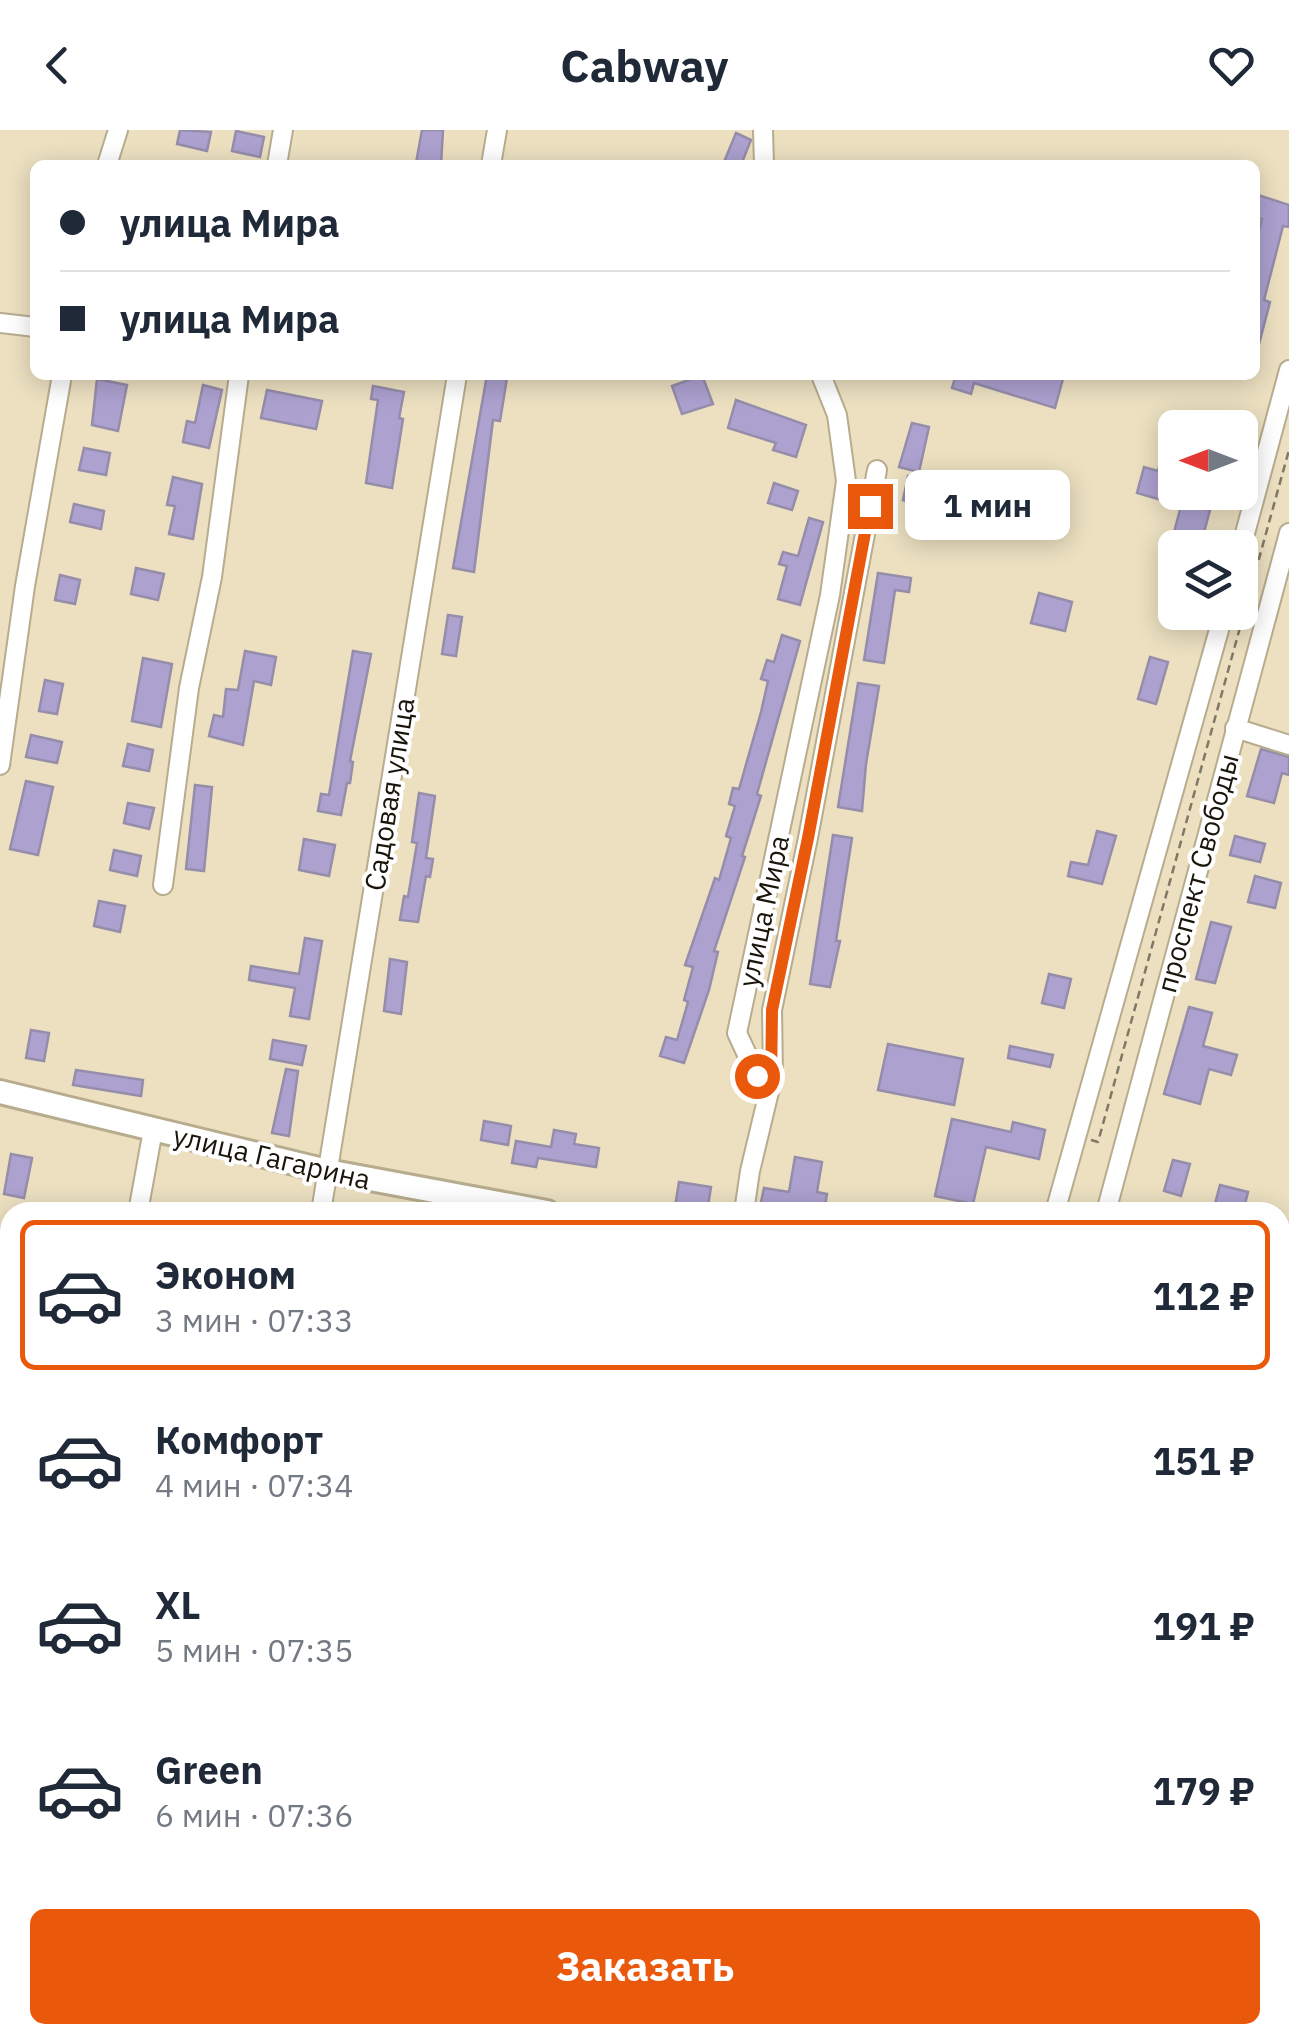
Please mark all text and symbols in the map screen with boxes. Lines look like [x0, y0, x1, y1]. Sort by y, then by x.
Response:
text: Cabway [560, 36, 729, 94]
icon: back [30, 38, 85, 93]
icon: heart [1204, 38, 1259, 93]
text: улица Мира [120, 198, 340, 247]
text: улица Мира [120, 294, 340, 343]
north arrow [1158, 410, 1258, 510]
map controls [1158, 410, 1258, 630]
callout: 1 мин [905, 471, 1070, 541]
route end [848, 484, 893, 529]
text: 1 мин [943, 484, 1032, 526]
button: layers [1158, 530, 1258, 630]
street label: Садовая улица [355, 695, 423, 893]
street label: проспект Свободы [1147, 749, 1247, 997]
street label: улица Мира [729, 832, 797, 990]
route start [735, 1054, 780, 1099]
street label: улица Гагарина [170, 1116, 374, 1198]
icon: car [35, 1250, 125, 1340]
text: Эконом [155, 1250, 296, 1299]
text: 112 ₽ [1153, 1271, 1255, 1320]
text: 3 мин · 07:33 [155, 1299, 353, 1341]
icon: car [35, 1415, 125, 1505]
text: Комфорт [155, 1415, 323, 1464]
text: 151 ₽ [1153, 1436, 1255, 1485]
text: 4 мин · 07:34 [155, 1464, 353, 1506]
icon: car [35, 1580, 125, 1670]
text: XL [155, 1580, 201, 1629]
text: 191 ₽ [1153, 1601, 1255, 1650]
text: 5 мин · 07:35 [155, 1629, 353, 1671]
icon: car [35, 1745, 125, 1835]
text: Green [155, 1745, 263, 1794]
text: 179 ₽ [1153, 1766, 1255, 1815]
text: 6 мин · 07:36 [155, 1794, 353, 1836]
button: Заказать [30, 1909, 1260, 2024]

